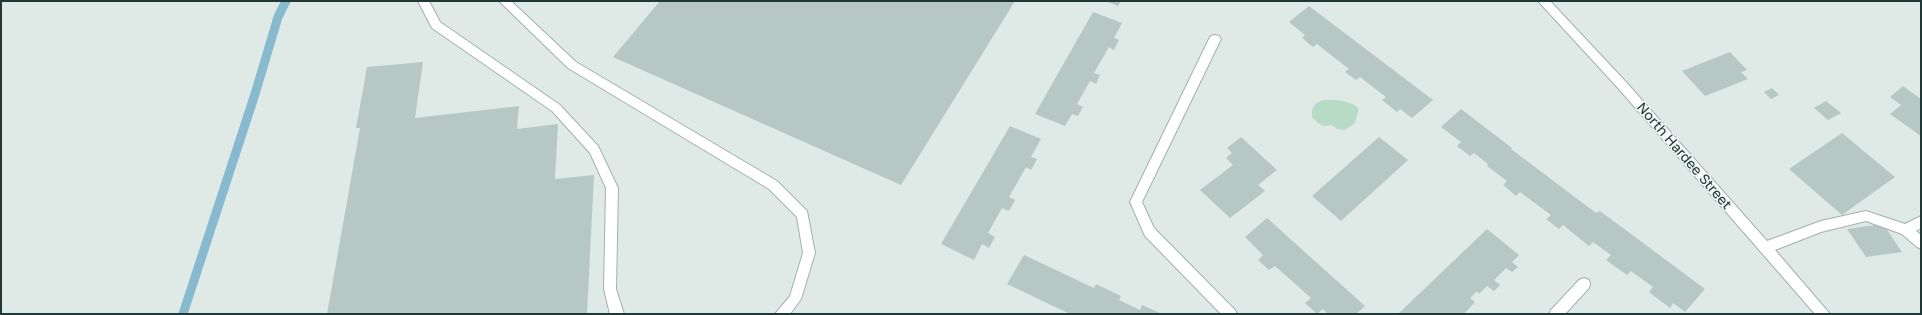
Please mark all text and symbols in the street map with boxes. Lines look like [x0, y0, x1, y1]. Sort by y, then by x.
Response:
street label: North Hardee Street [1633, 99, 1735, 213]

